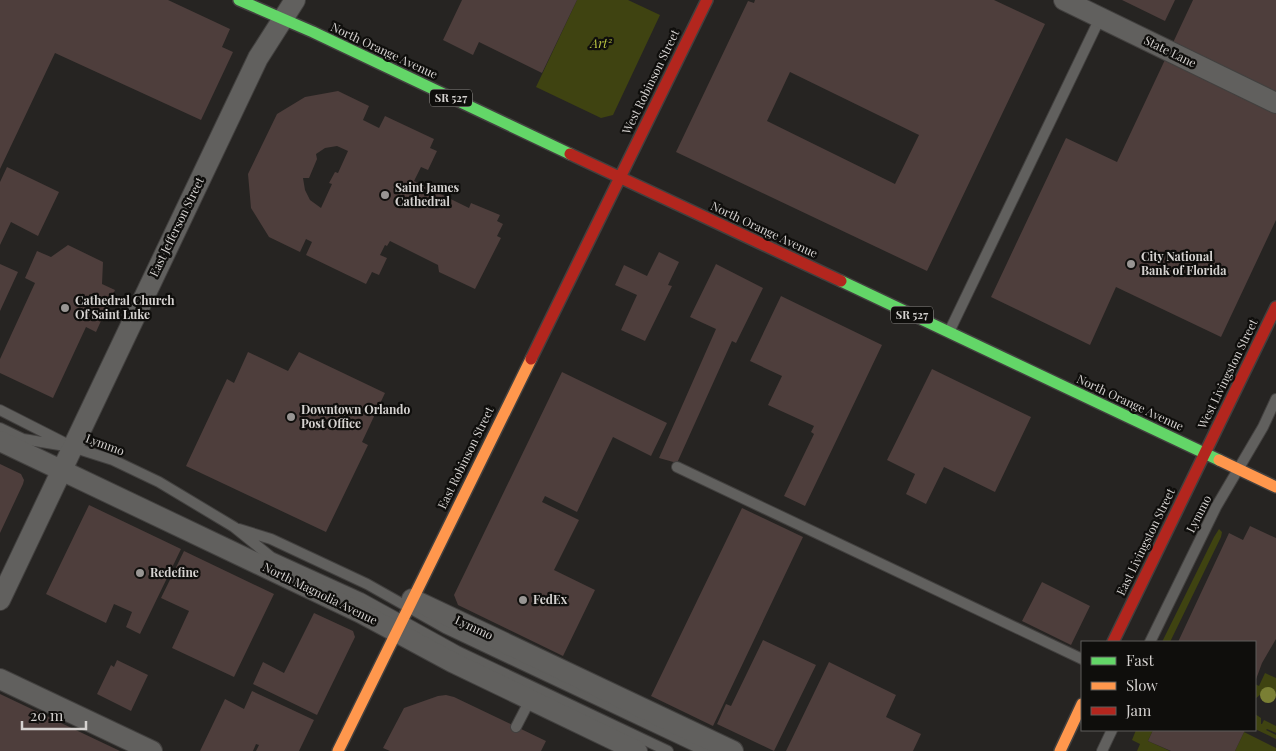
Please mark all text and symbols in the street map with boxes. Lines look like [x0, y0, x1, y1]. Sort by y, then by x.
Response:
street label: North Orange Avenue [328, 18, 440, 82]
street label: West Robinson Street [617, 26, 683, 137]
street label: State Lane [1142, 32, 1199, 71]
park label: Art² [589, 35, 612, 51]
road number: SR 527 [430, 90, 472, 106]
street label: East Jefferson Street [145, 173, 207, 279]
place label: Saint James Cathedral [395, 179, 460, 209]
marker: Saint James Cathedral [379, 189, 391, 201]
street label: North Orange Avenue [708, 197, 820, 261]
place label: City National Bank of Florida [1141, 248, 1227, 278]
marker: City National Bank of Florida [1125, 258, 1137, 270]
place label: Cathedral Church Of Saint Luke [75, 292, 175, 322]
marker: Cathedral Church Of Saint Luke [59, 302, 71, 314]
road number: SR 527 [891, 306, 933, 324]
street label: West Livingston Street [1193, 315, 1261, 432]
street label: North Orange Avenue [1074, 370, 1186, 434]
place label: Downtown Orlando Post Office [301, 401, 410, 431]
street label: East Robinson Street [433, 403, 497, 511]
marker: Downtown Orlando Post Office [285, 411, 297, 423]
street label: Lymmo [84, 430, 127, 459]
street label: East Livingston Street [1112, 485, 1178, 598]
street label: Lymmo [1182, 492, 1215, 535]
street label: North Magnolia Avenue [260, 558, 380, 628]
place label: Redefine [150, 564, 199, 580]
marker: Redefine [134, 567, 146, 579]
place label: FedEx [533, 591, 568, 607]
marker: FedEx [517, 594, 529, 606]
street label: Lymmo [453, 611, 496, 643]
legend [1081, 641, 1256, 731]
text: Fast [1126, 650, 1155, 670]
text: Slow [1126, 675, 1158, 695]
scale bar [22, 698, 86, 730]
text: Jam [1125, 700, 1152, 720]
text: 20 m [30, 705, 64, 725]

